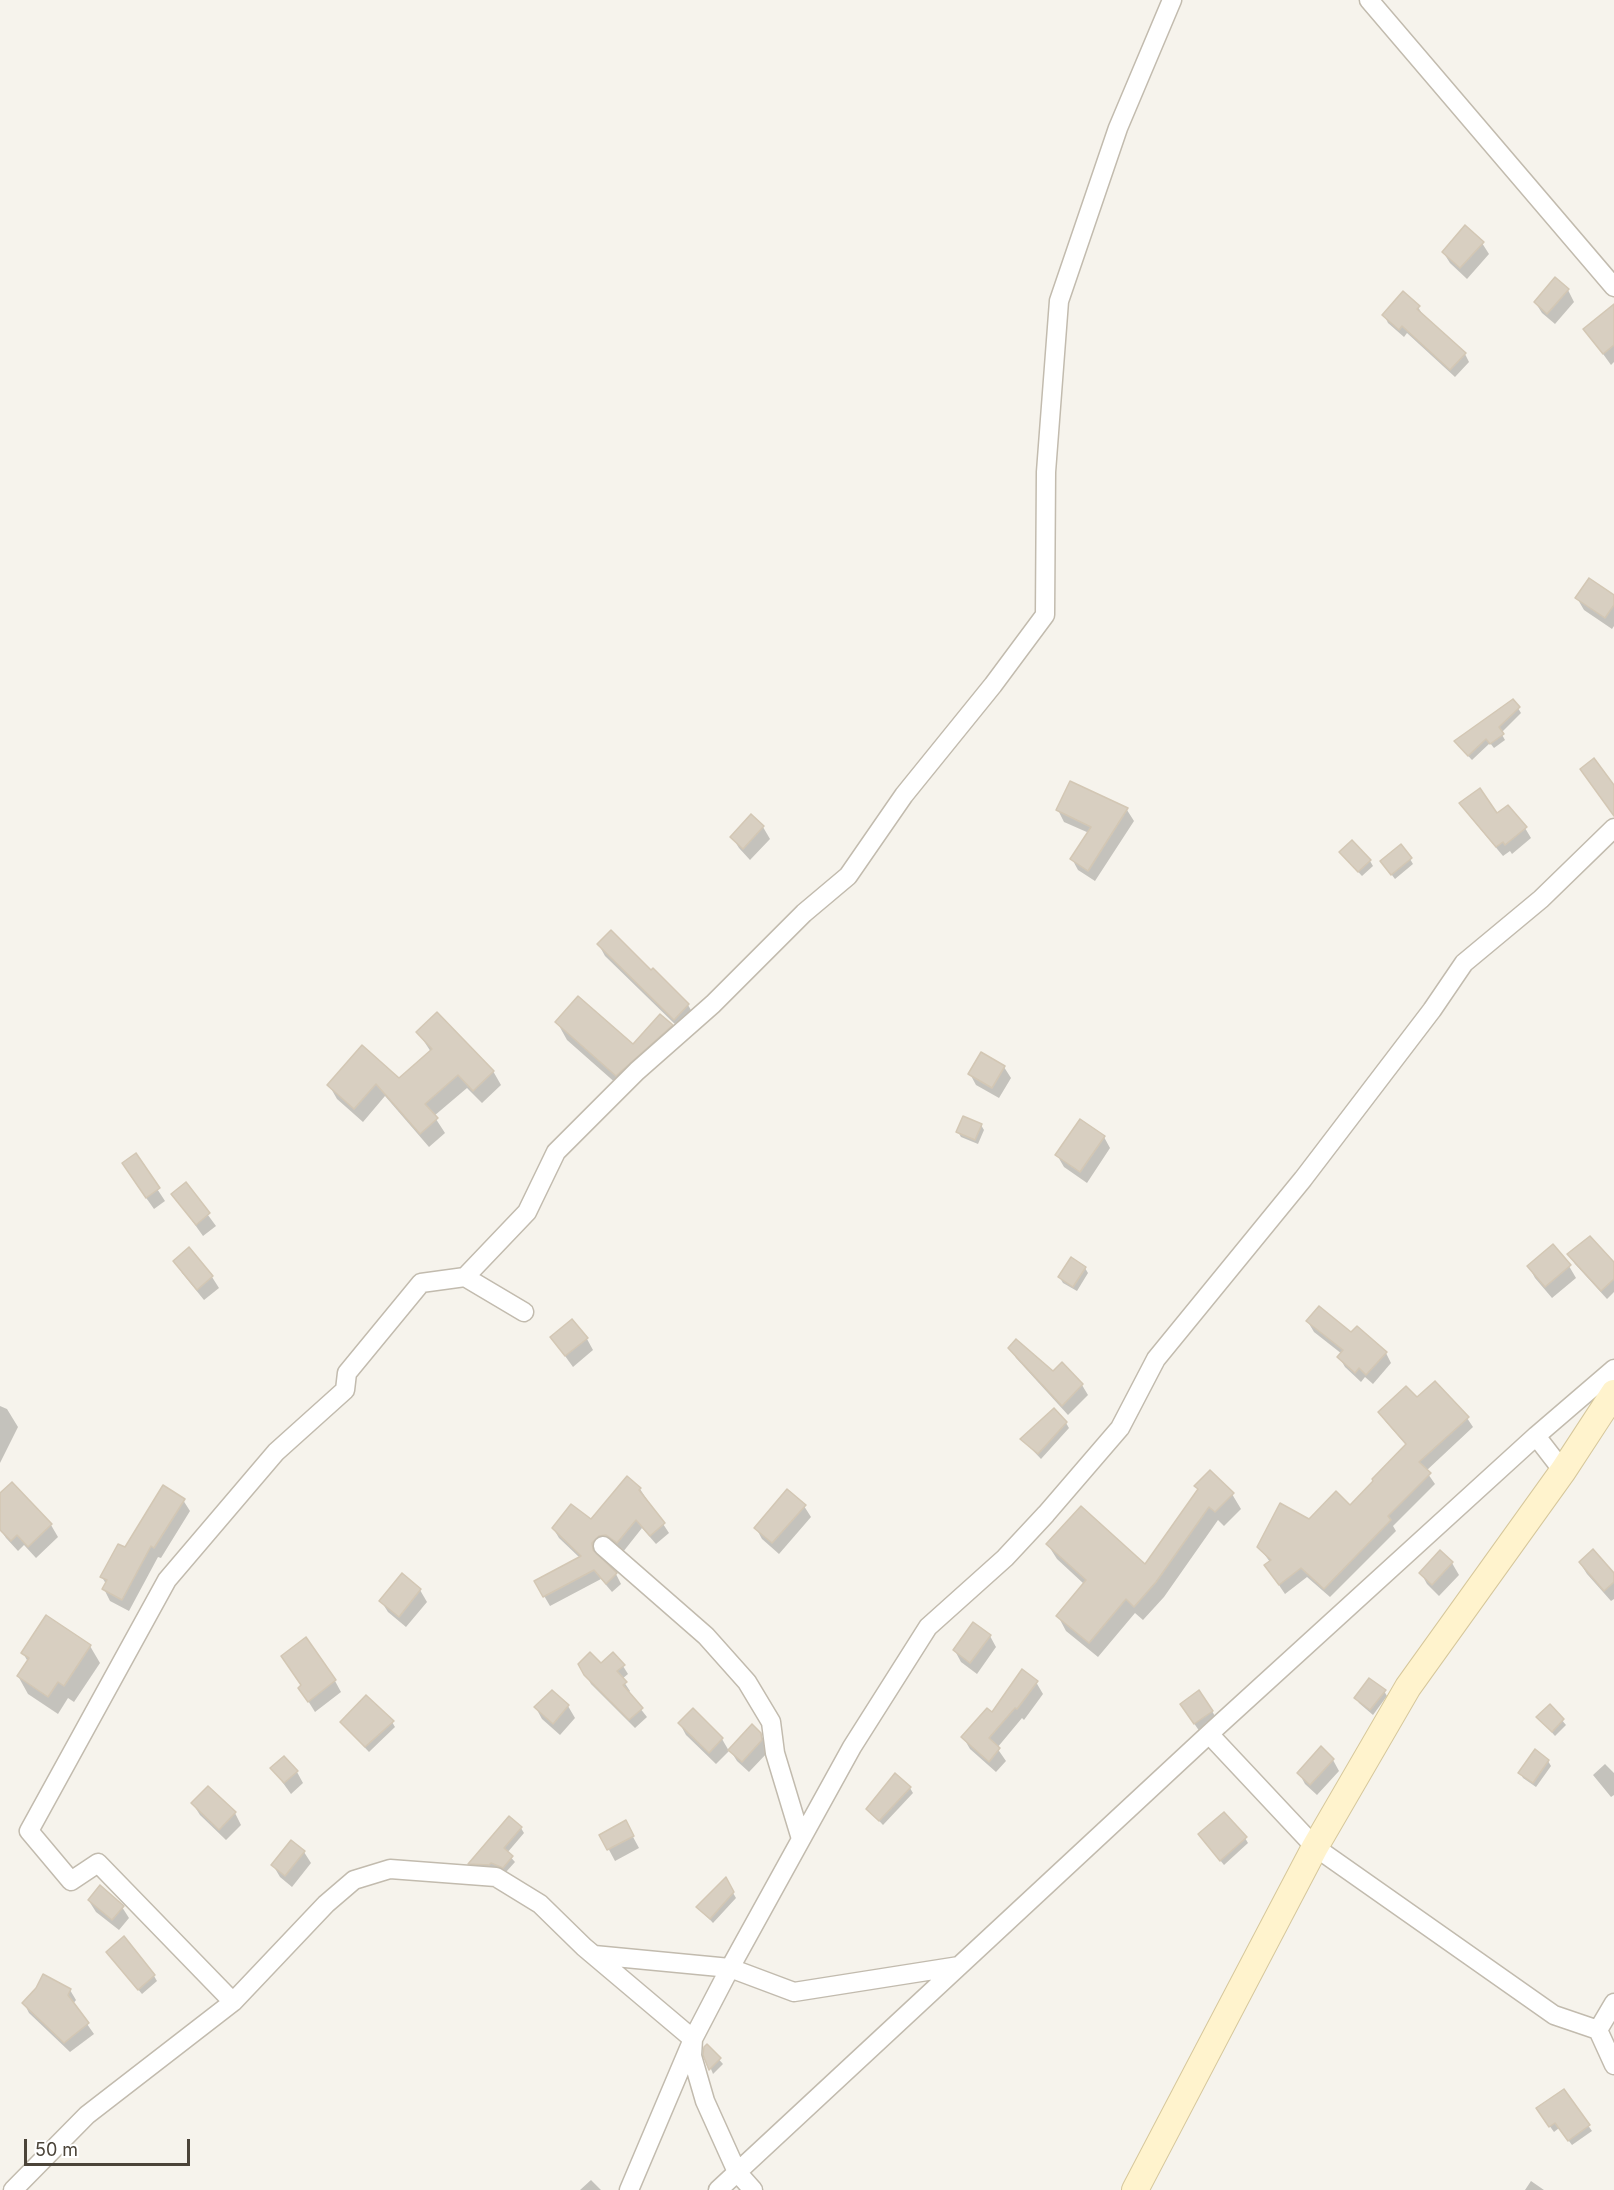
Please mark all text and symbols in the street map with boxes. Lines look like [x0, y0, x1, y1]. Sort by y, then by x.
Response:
scale bar [27, 2127, 194, 2165]
text: 50 m [35, 2139, 78, 2160]

